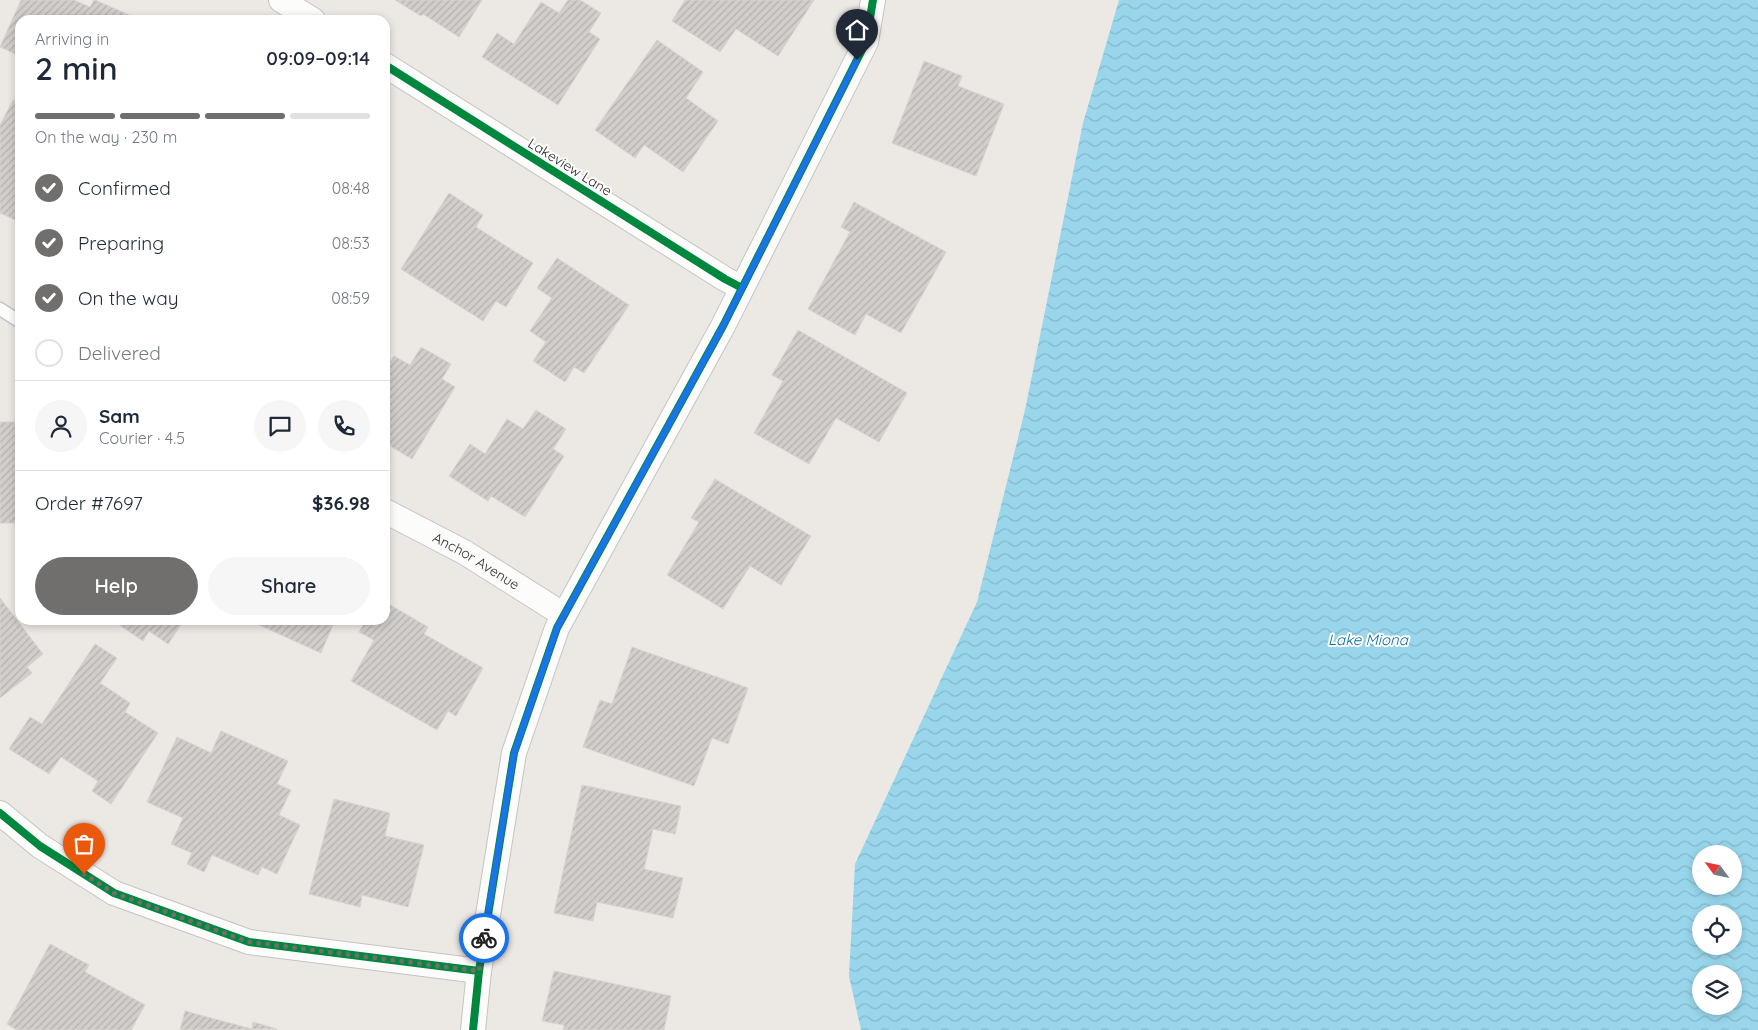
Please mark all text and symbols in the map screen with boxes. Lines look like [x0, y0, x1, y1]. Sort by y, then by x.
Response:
pin [836, 9, 878, 60]
icon: home [843, 16, 871, 44]
text: Arriving in [35, 29, 109, 49]
text: 09:09–09:14 [266, 46, 370, 70]
text: 2 min [35, 48, 118, 88]
text: On the way · 230 m [35, 127, 177, 147]
street label: Lakeview Lane [525, 134, 615, 200]
icon: check [35, 174, 63, 202]
text: Confirmed [78, 176, 171, 200]
text: 08:48 [332, 178, 370, 198]
icon: check [35, 229, 63, 257]
text: Preparing [78, 231, 164, 255]
text: 08:53 [332, 233, 370, 253]
icon: check [35, 284, 63, 312]
text: On the way [78, 286, 179, 310]
text: 08:59 [331, 288, 370, 308]
text: Delivered [78, 341, 161, 365]
button: person [35, 400, 87, 452]
button: chat [254, 400, 306, 452]
button: phone [318, 400, 370, 452]
text: Sam [99, 404, 140, 428]
text: Courier · 4.5 [99, 428, 185, 448]
text: Order #7697 [35, 491, 143, 515]
text: $36.98 [312, 491, 370, 515]
street label: Anchor Avenue [430, 528, 523, 594]
button: Help [35, 557, 198, 615]
button: Share [208, 557, 370, 615]
water label: Lake Miona [1328, 630, 1409, 649]
pin [63, 823, 105, 874]
icon: bag [70, 830, 98, 858]
north arrow [1692, 845, 1742, 895]
map controls [1692, 845, 1742, 1015]
button: locate [1692, 905, 1742, 955]
courier [459, 913, 509, 963]
icon: bike [470, 924, 498, 952]
button: layers [1692, 965, 1742, 1015]

